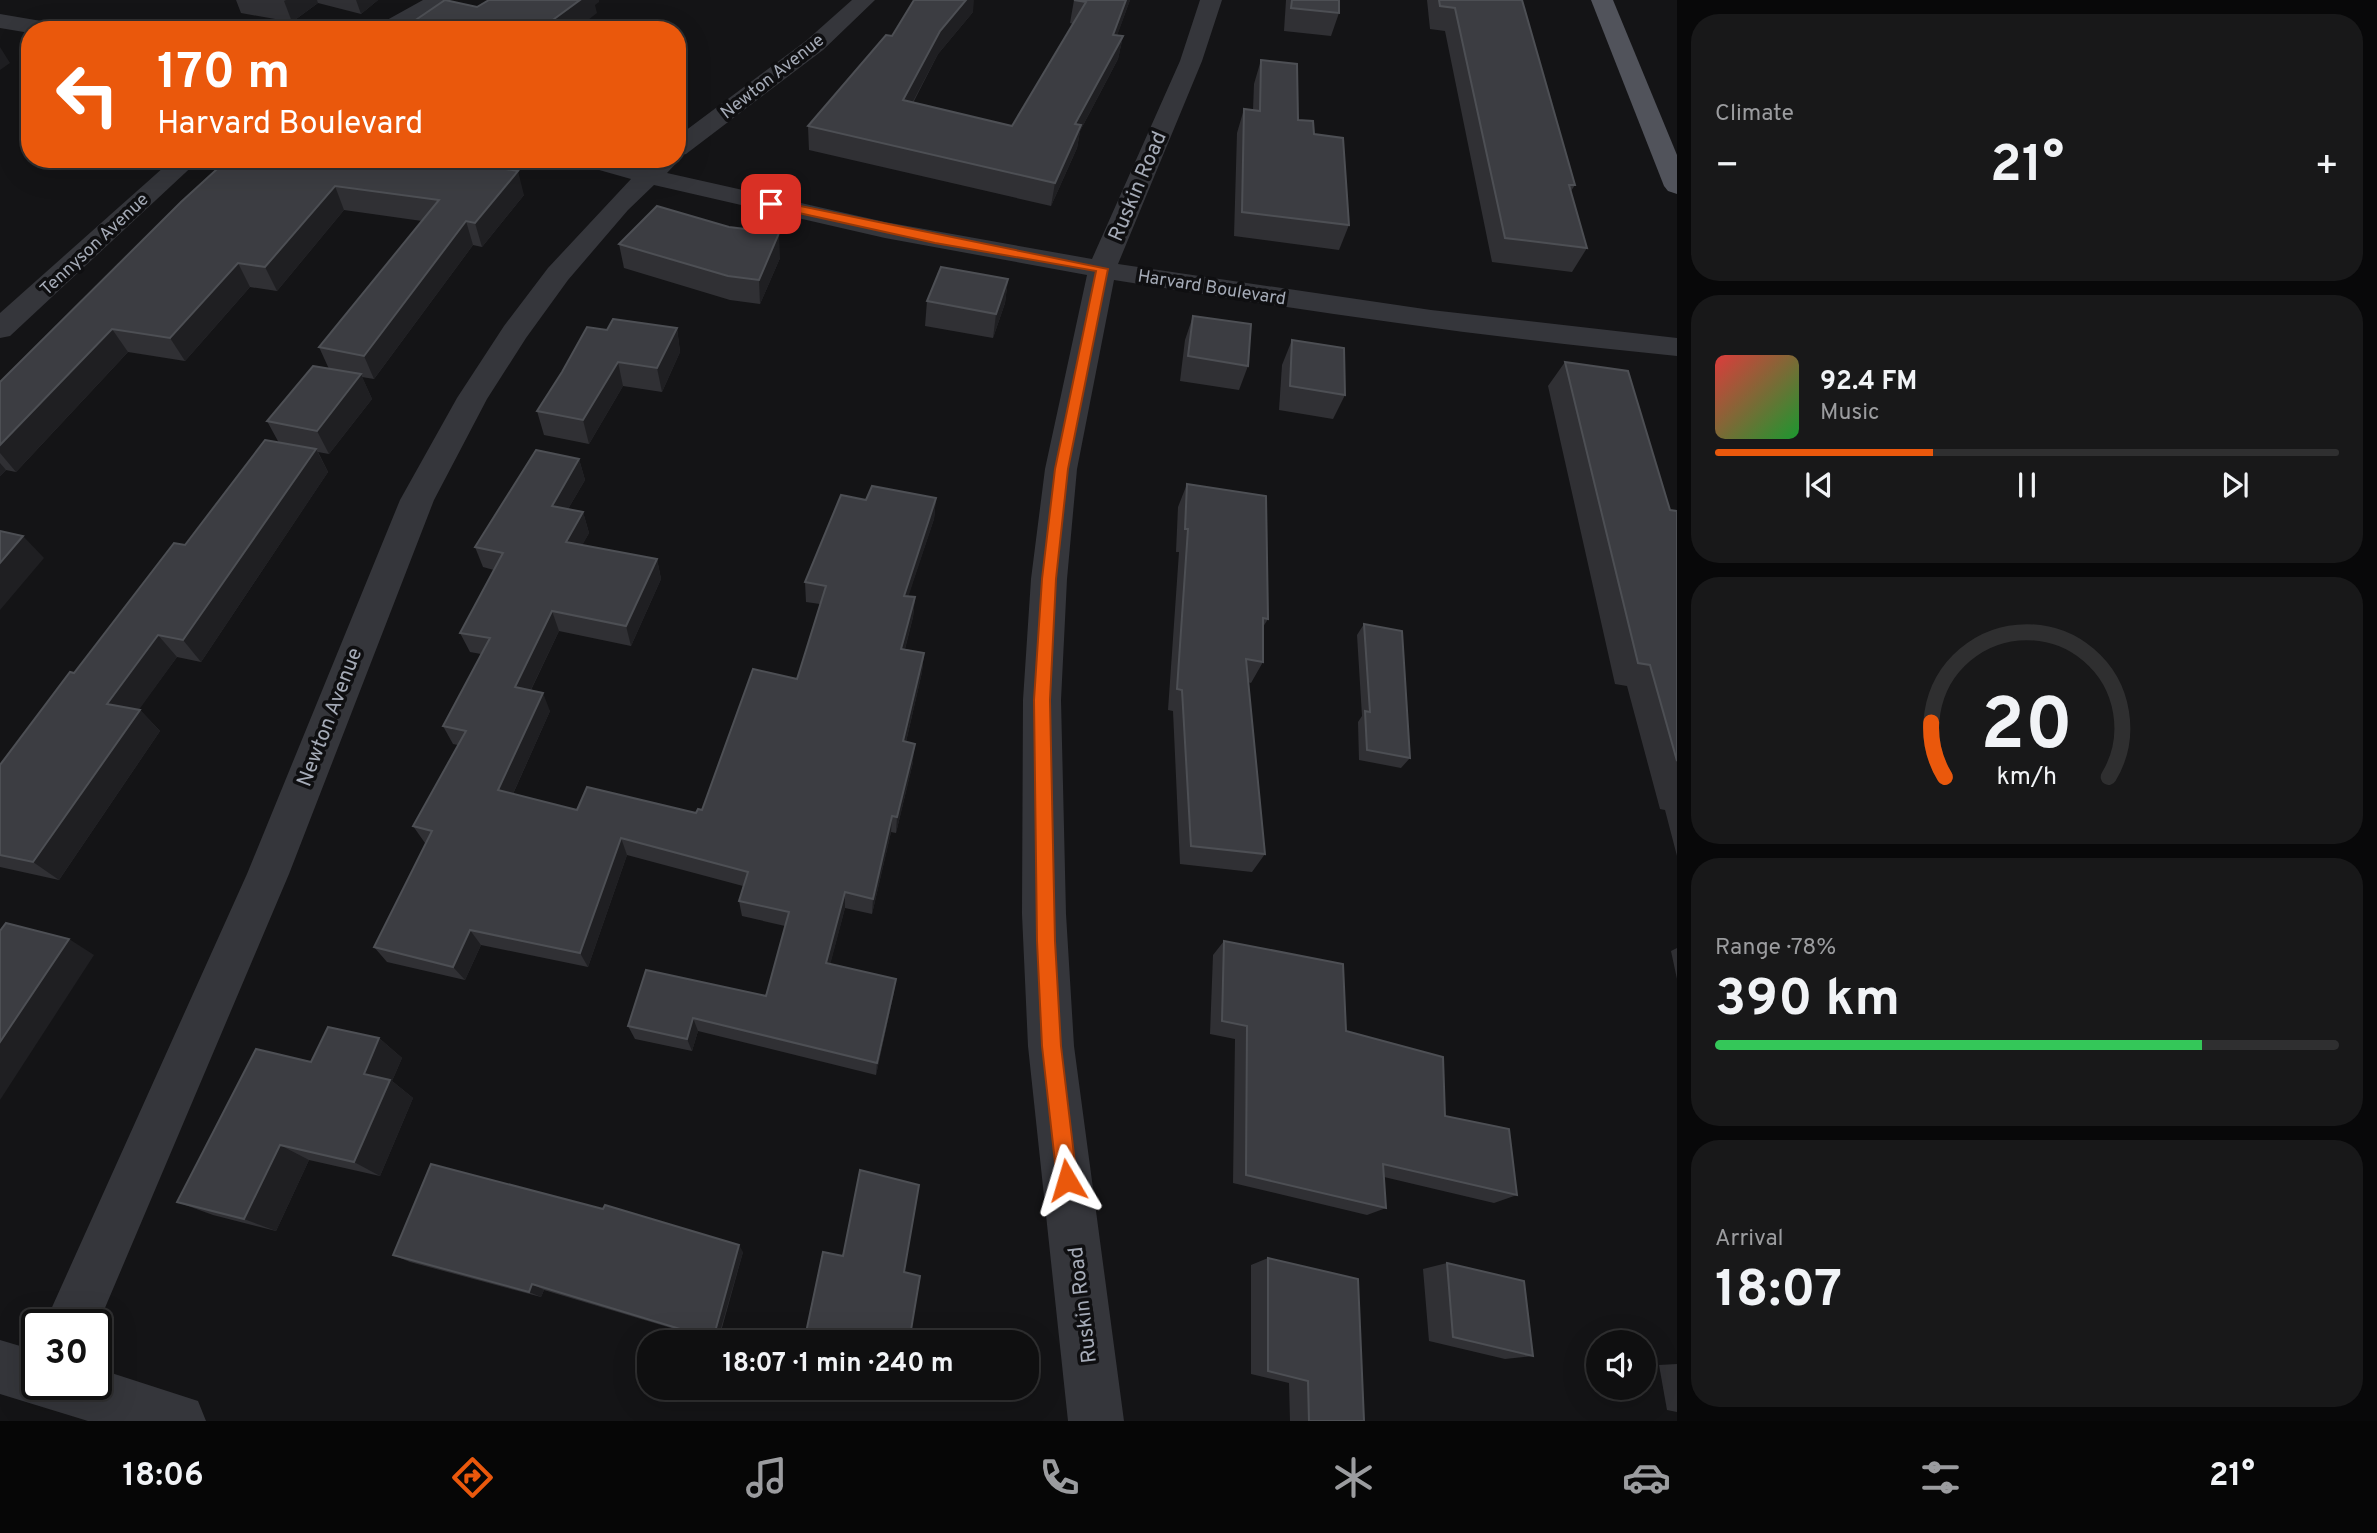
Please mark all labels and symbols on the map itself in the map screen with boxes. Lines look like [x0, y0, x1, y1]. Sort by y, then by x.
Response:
street label: Newton Avenue [716, 29, 830, 125]
street label: Ruskin Road [1103, 127, 1174, 246]
pin [741, 174, 801, 234]
street label: Tennyson Avenue [36, 189, 154, 301]
street label: Harvard Boulevard [1136, 265, 1288, 312]
street label: Newton Avenue [292, 644, 369, 791]
position arrow [1030, 1143, 1104, 1217]
street label: Ruskin Road [1063, 1245, 1104, 1365]
speed limit sign: 30 [21, 1309, 112, 1400]

